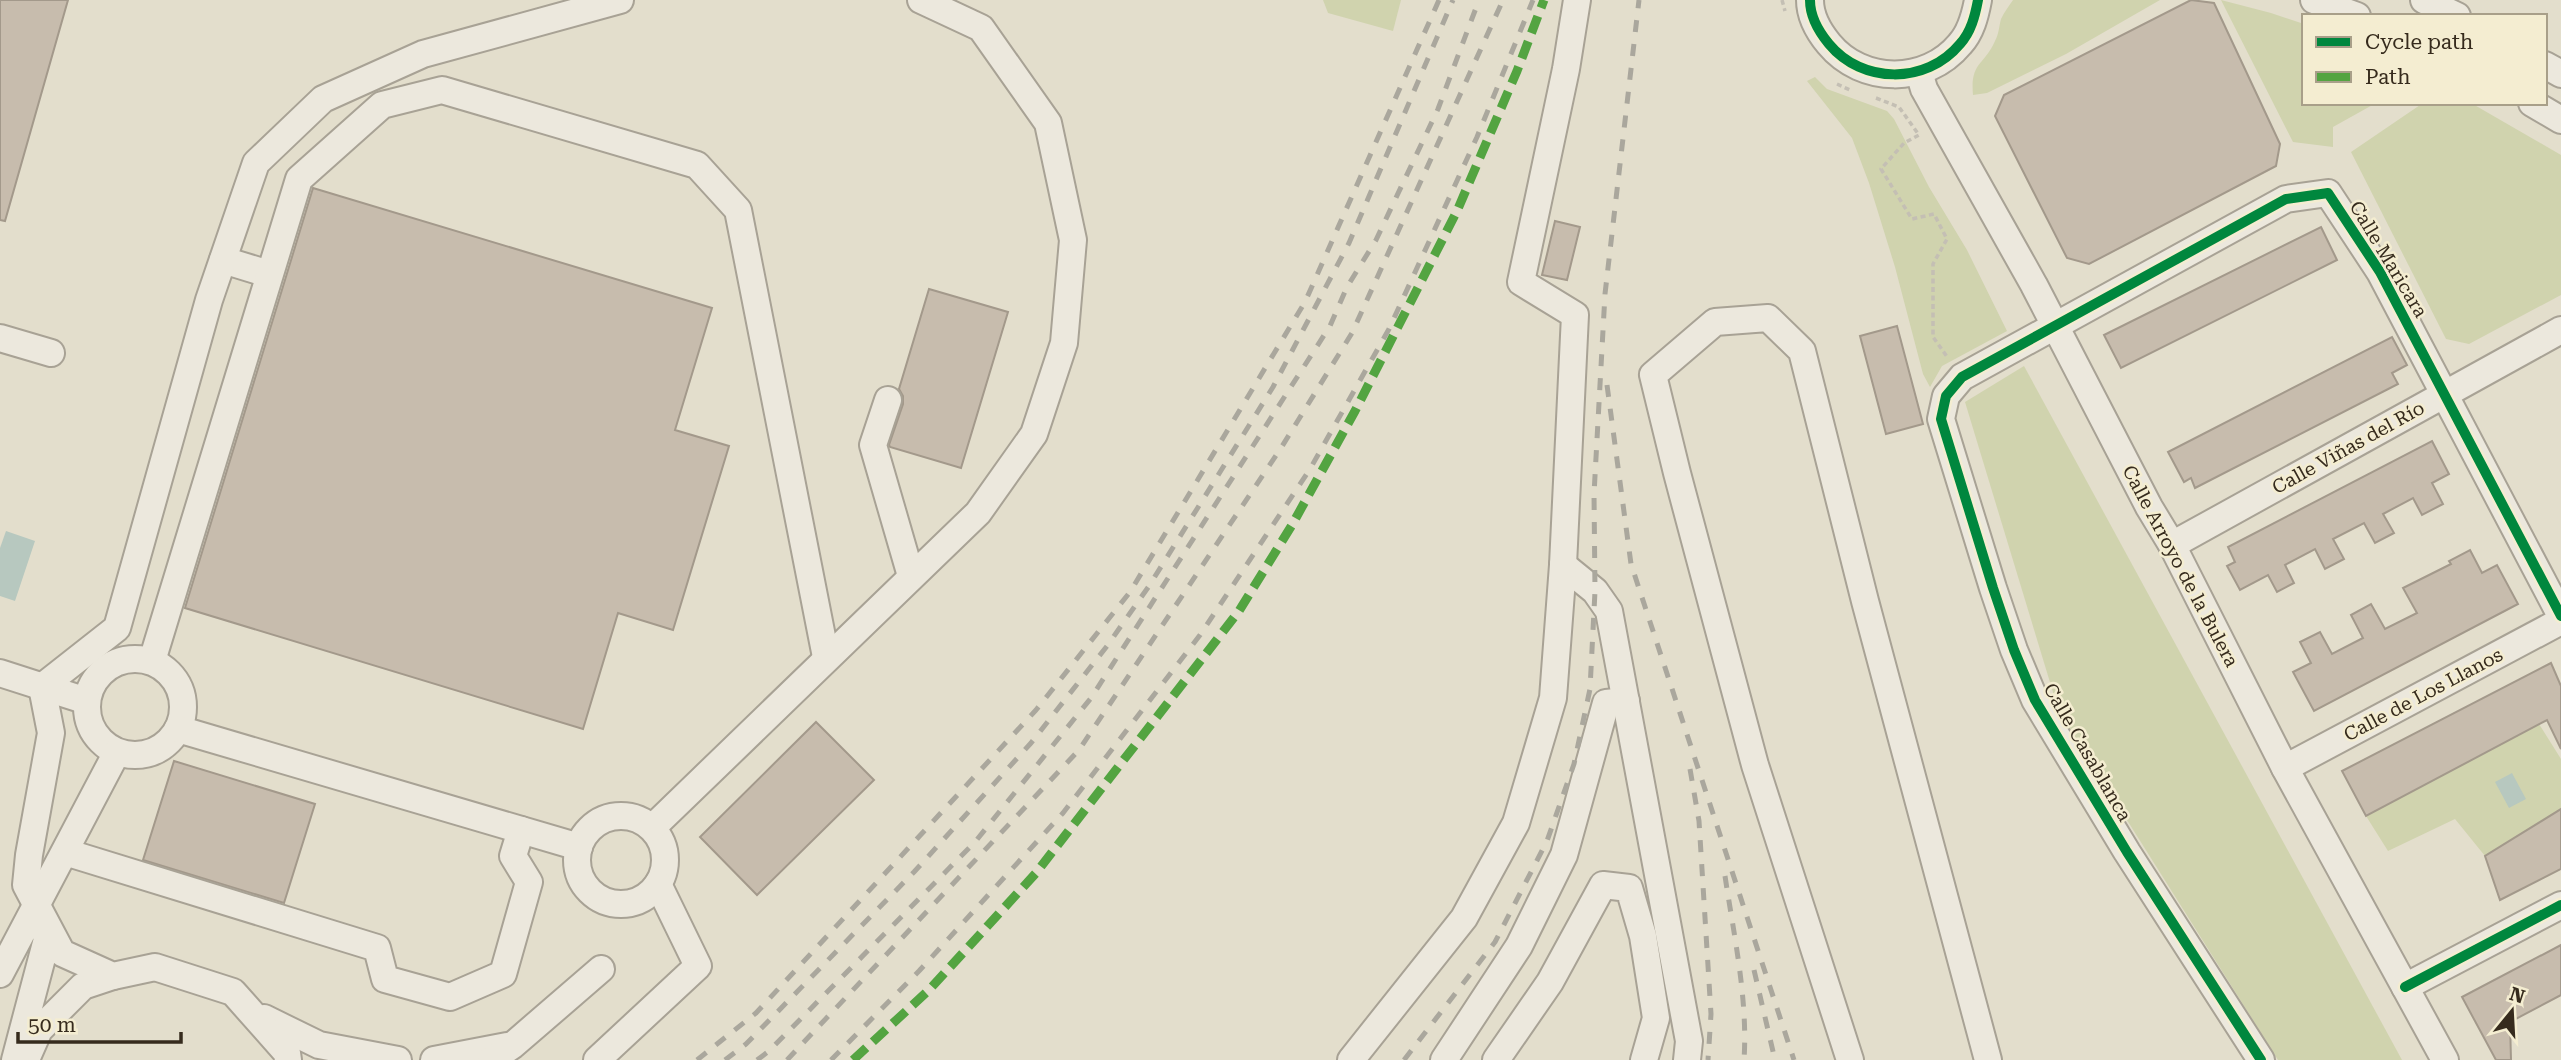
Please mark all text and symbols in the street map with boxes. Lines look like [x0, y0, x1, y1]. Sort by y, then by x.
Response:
legend [2302, 14, 2547, 105]
text: Cycle path [2365, 30, 2474, 54]
text: Path [2365, 65, 2411, 89]
street label: Calle Maricara [2345, 197, 2433, 322]
street label: Calle Viñas del Río [2268, 396, 2428, 499]
street label: Calle Arroyo de la Bulera [2118, 461, 2244, 672]
street label: Calle de Los Llanos [2340, 643, 2507, 746]
street label: Calle Casablanca [2039, 679, 2137, 826]
north arrow [2477, 976, 2547, 1046]
text: N [2507, 982, 2528, 1009]
scale bar [18, 1000, 180, 1044]
text: 50 m [28, 1013, 76, 1037]

